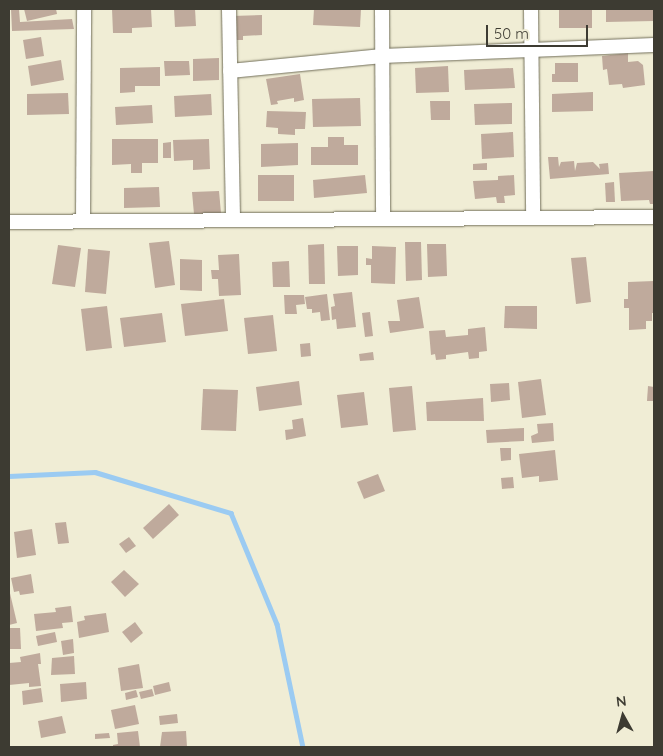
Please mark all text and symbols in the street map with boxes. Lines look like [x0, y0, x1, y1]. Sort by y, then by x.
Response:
scale bar [488, 15, 590, 47]
text: 50 m [494, 24, 529, 43]
north arrow [598, 691, 648, 741]
text: N [615, 692, 627, 711]

